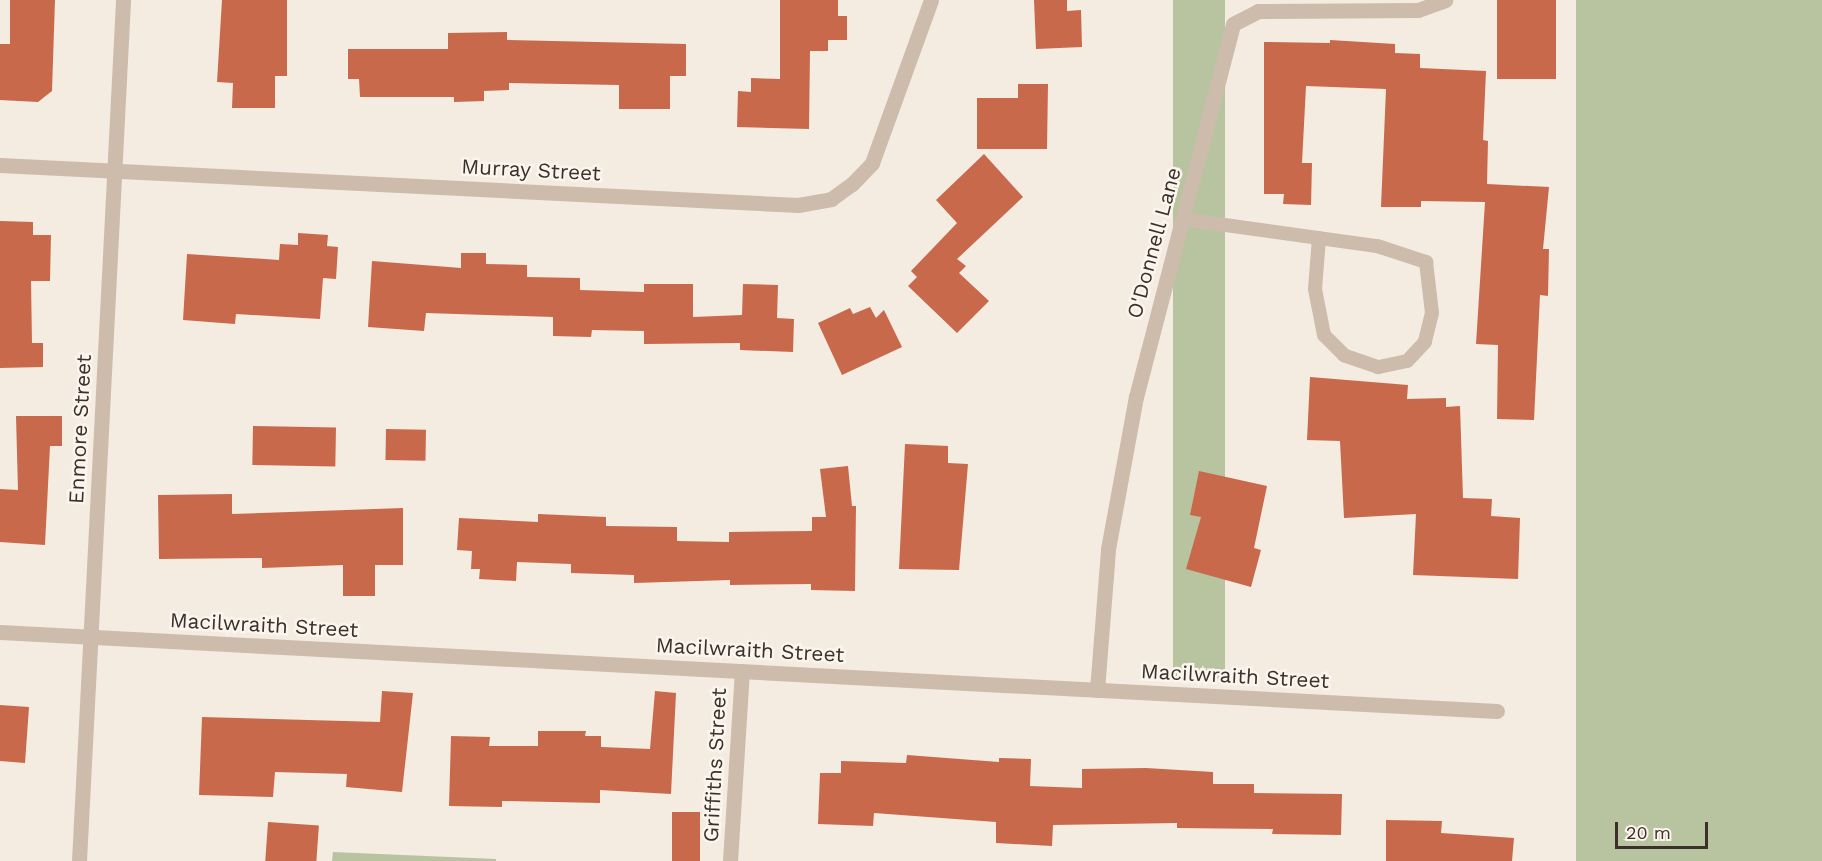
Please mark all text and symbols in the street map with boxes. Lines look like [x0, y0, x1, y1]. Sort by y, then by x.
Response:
street label: Murray Street [460, 154, 602, 186]
street label: O'Donnell Lane [1122, 164, 1186, 322]
street label: Enmore Street [63, 354, 97, 504]
street label: Macilwraith Street [169, 607, 359, 643]
street label: Macilwraith Street [655, 632, 845, 668]
street label: Macilwraith Street [1140, 658, 1330, 694]
street label: Griffiths Street [698, 687, 732, 843]
scale bar [1618, 810, 1711, 848]
text: 20 m [1626, 822, 1671, 843]

